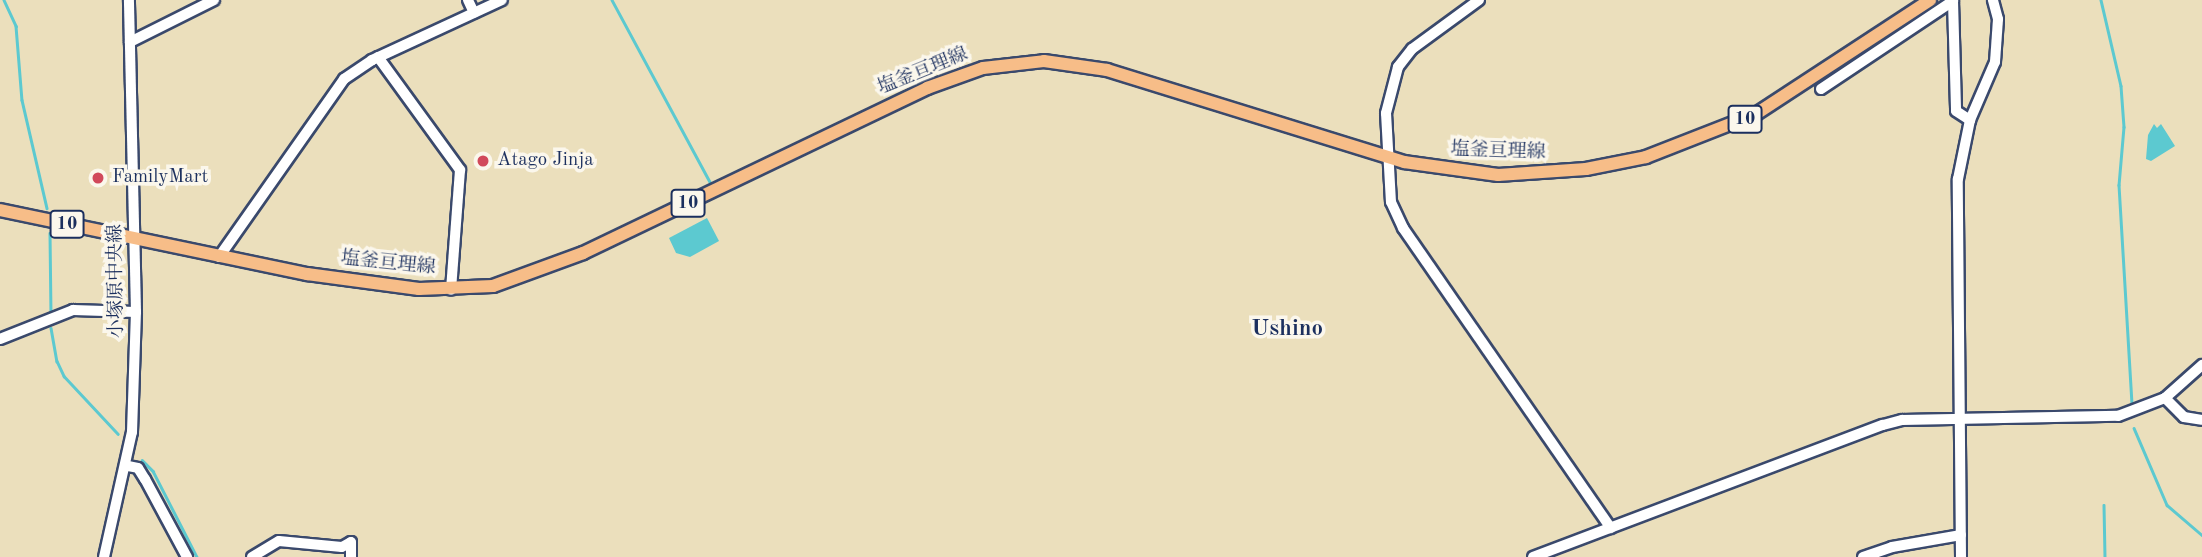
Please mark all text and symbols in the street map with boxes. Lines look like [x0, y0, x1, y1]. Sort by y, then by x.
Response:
street label: 塩釜亘理線 [875, 44, 971, 100]
road number: 10 [1728, 104, 1762, 134]
street label: 塩釜亘理線 [1450, 139, 1546, 165]
place label: Atago Jinja [497, 150, 594, 172]
marker: Atago Jinja [475, 153, 491, 169]
place label: FamilyMart [112, 167, 208, 189]
marker: FamilyMart [90, 170, 106, 186]
road number: 10 [670, 188, 706, 218]
road number: 10 [50, 210, 84, 238]
street label: 小塚原中央線 [105, 224, 129, 338]
street label: 塩釜亘理線 [340, 248, 436, 280]
district label: Ushino [1251, 315, 1323, 343]

